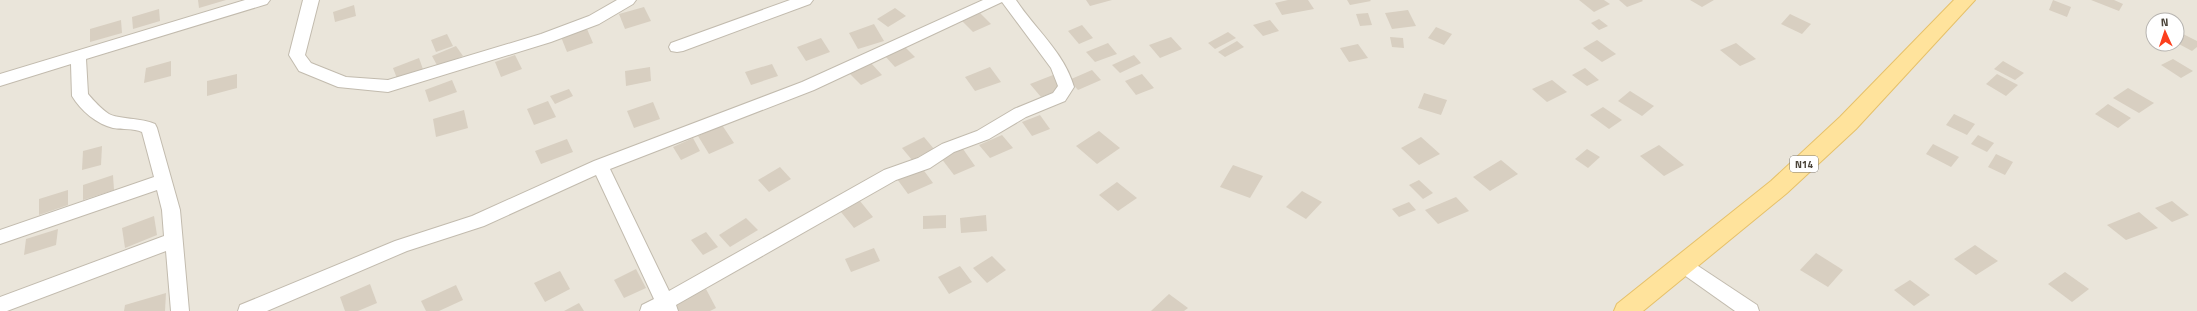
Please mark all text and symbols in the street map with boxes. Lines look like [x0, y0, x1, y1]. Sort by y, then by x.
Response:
north arrow [2145, 12, 2185, 52]
text: N [2160, 14, 2169, 30]
road number: N14 [1790, 156, 1818, 172]

